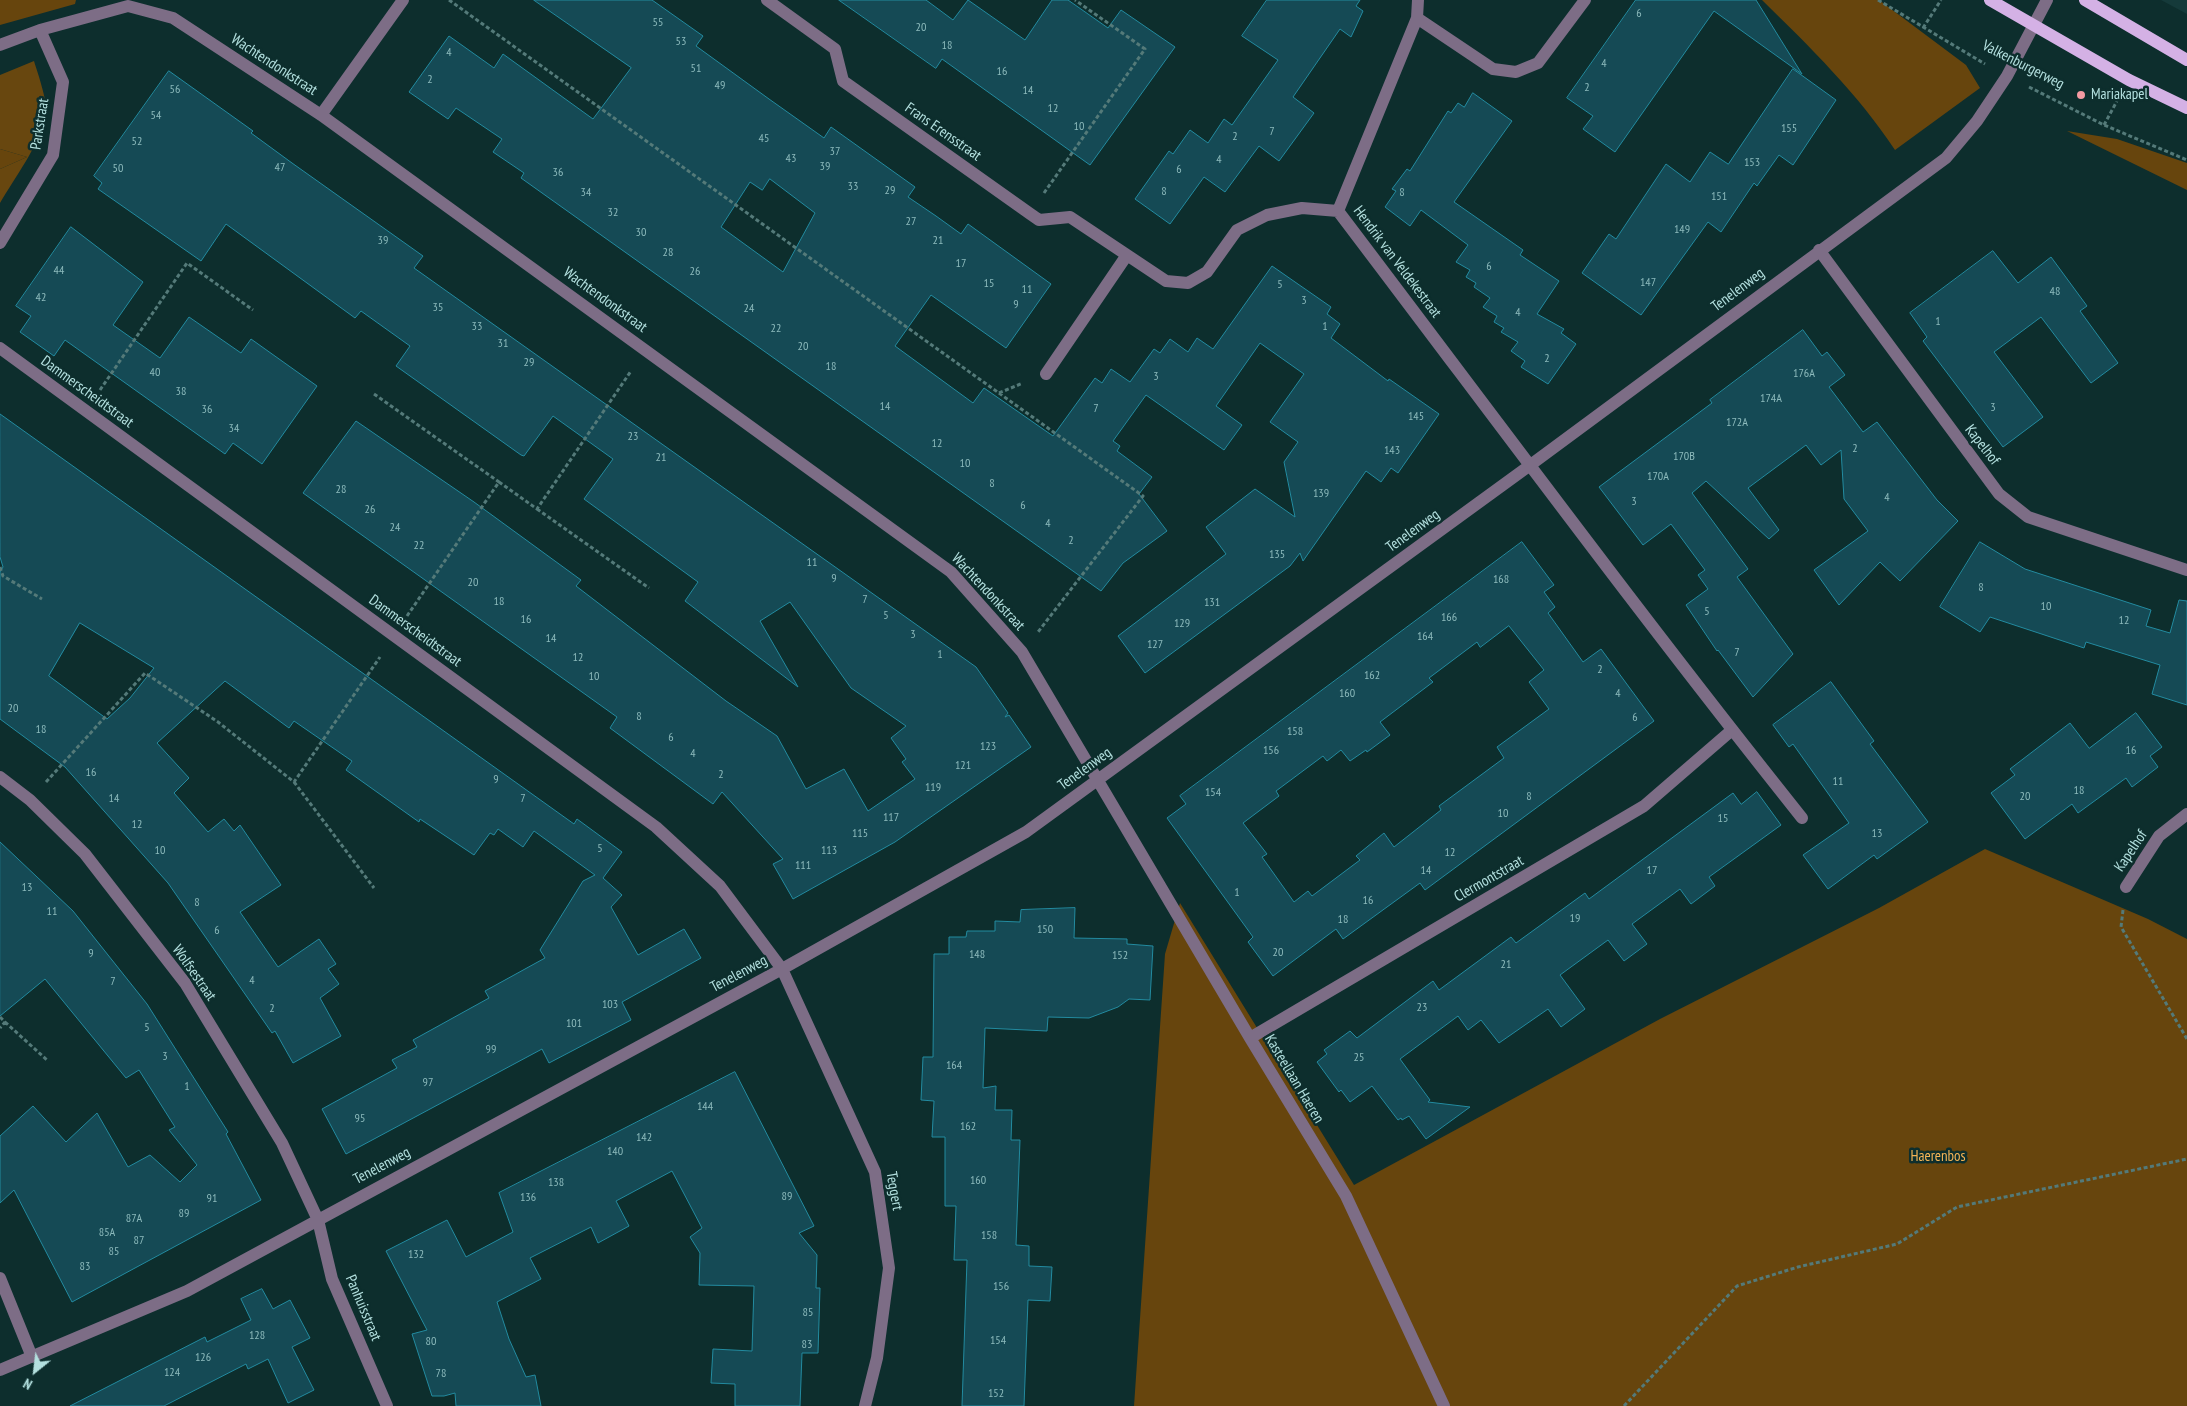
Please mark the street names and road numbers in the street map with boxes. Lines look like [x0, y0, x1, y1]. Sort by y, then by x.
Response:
street label: Wachtendonkstraat [228, 30, 320, 100]
street label: Valkenburgerweg [1979, 37, 2067, 93]
street label: Parkstraat [27, 97, 53, 151]
street label: Frans Erensstraat [901, 99, 985, 165]
street label: Hendrik van Veldekestraat [1349, 203, 1445, 321]
street label: Wachtendonkstraat [560, 264, 650, 336]
street label: Tenelenweg [1708, 264, 1768, 316]
street label: Dammerscheidtstraat [37, 352, 137, 432]
street label: Kapelhof [1961, 421, 2003, 469]
street label: Tenelenweg [1383, 506, 1443, 556]
street label: Wachtendonkstraat [948, 550, 1028, 634]
street label: Dammerscheidtstraat [365, 591, 465, 671]
street label: Tenelenweg [1055, 744, 1115, 794]
street label: Kapelhof [2111, 827, 2151, 875]
street label: Clermontstraat [1451, 852, 1527, 906]
street label: Wolfsestraat [168, 942, 220, 1004]
street label: Tenelenweg [708, 952, 770, 996]
street label: Kasteellaan Haeren [1260, 1031, 1328, 1127]
street label: Tenelenweg [351, 1144, 413, 1188]
street label: Teggert [882, 1170, 906, 1212]
street label: Panhuisstraat [341, 1272, 385, 1344]

